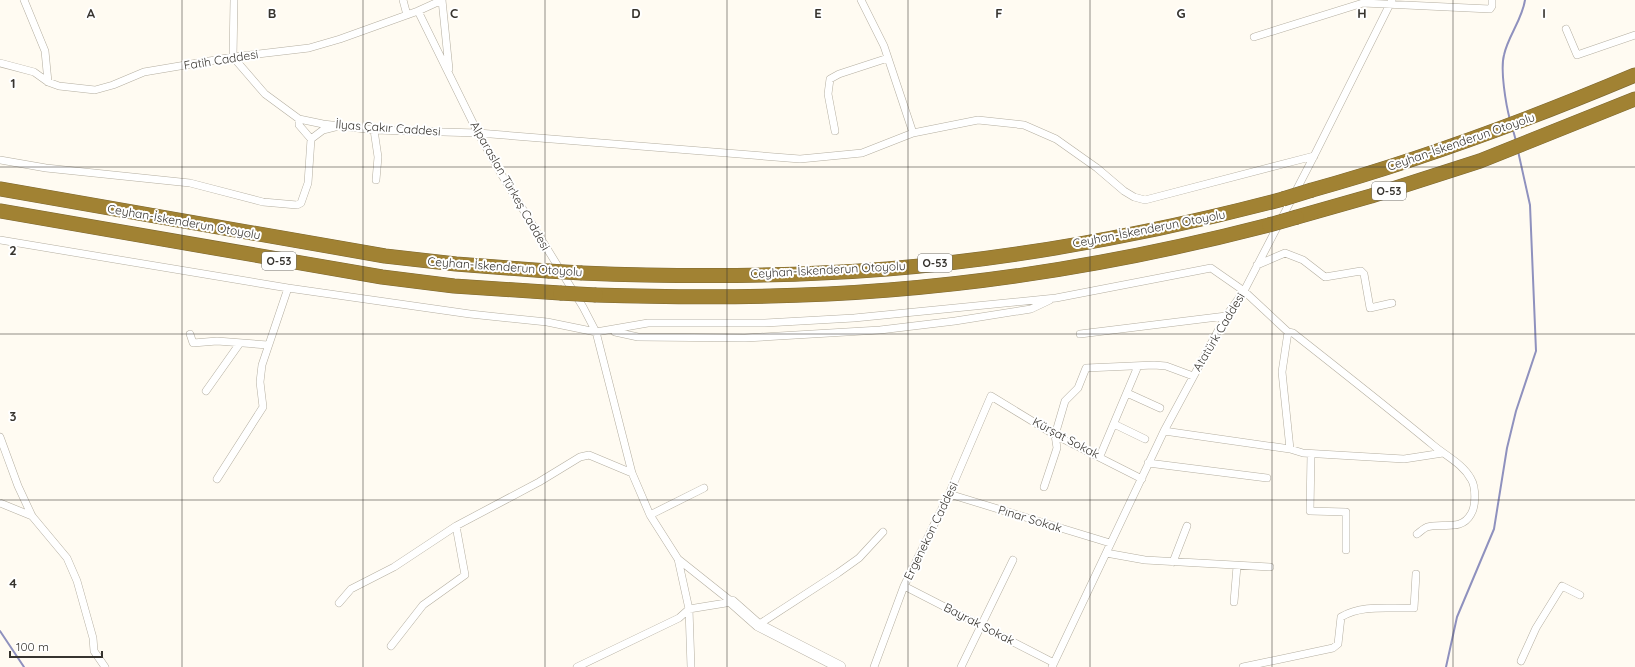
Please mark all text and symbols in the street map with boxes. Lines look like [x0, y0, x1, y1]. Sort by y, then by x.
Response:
text: A [87, 5, 96, 21]
text: B [268, 5, 276, 21]
text: C [450, 5, 458, 21]
text: D [631, 5, 641, 21]
text: E [814, 5, 822, 21]
text: F [995, 5, 1003, 21]
text: G [1176, 5, 1186, 21]
text: H [1357, 5, 1367, 21]
text: I [1542, 5, 1546, 21]
street label: Fatih Caddesi [183, 46, 259, 73]
text: 1 [10, 75, 16, 91]
street label: Ceyhan-İskenderun Otoyolu [1385, 109, 1537, 174]
street label: İlyas Çakır Caddesi [335, 116, 441, 139]
street label: Alparaslan Türkeş Caddesi [467, 119, 554, 253]
road number: O-53 [1372, 182, 1406, 200]
street label: Ceyhan-İskenderun Otoyolu [106, 201, 262, 242]
street label: Ceyhan-İskenderun Otoyolu [1071, 206, 1227, 251]
text: 2 [9, 242, 17, 258]
road number: O-53 [262, 252, 296, 270]
street label: Ceyhan-İskenderun Otoyolu [427, 254, 583, 279]
road number: O-53 [918, 254, 952, 272]
street label: Ceyhan-İskenderun Otoyolu [750, 258, 906, 281]
street label: Atatürk Caddesi [1189, 290, 1248, 374]
text: 3 [10, 408, 17, 424]
street label: Kürşat Sokak [1030, 414, 1102, 461]
street label: Ergenekon Caddesi [900, 479, 961, 582]
street label: Pınar Sokak [996, 502, 1064, 535]
text: 4 [9, 575, 17, 591]
street label: Bayrak Sokak [941, 599, 1017, 648]
scale bar [10, 633, 102, 659]
text: 100 m [16, 639, 49, 654]

